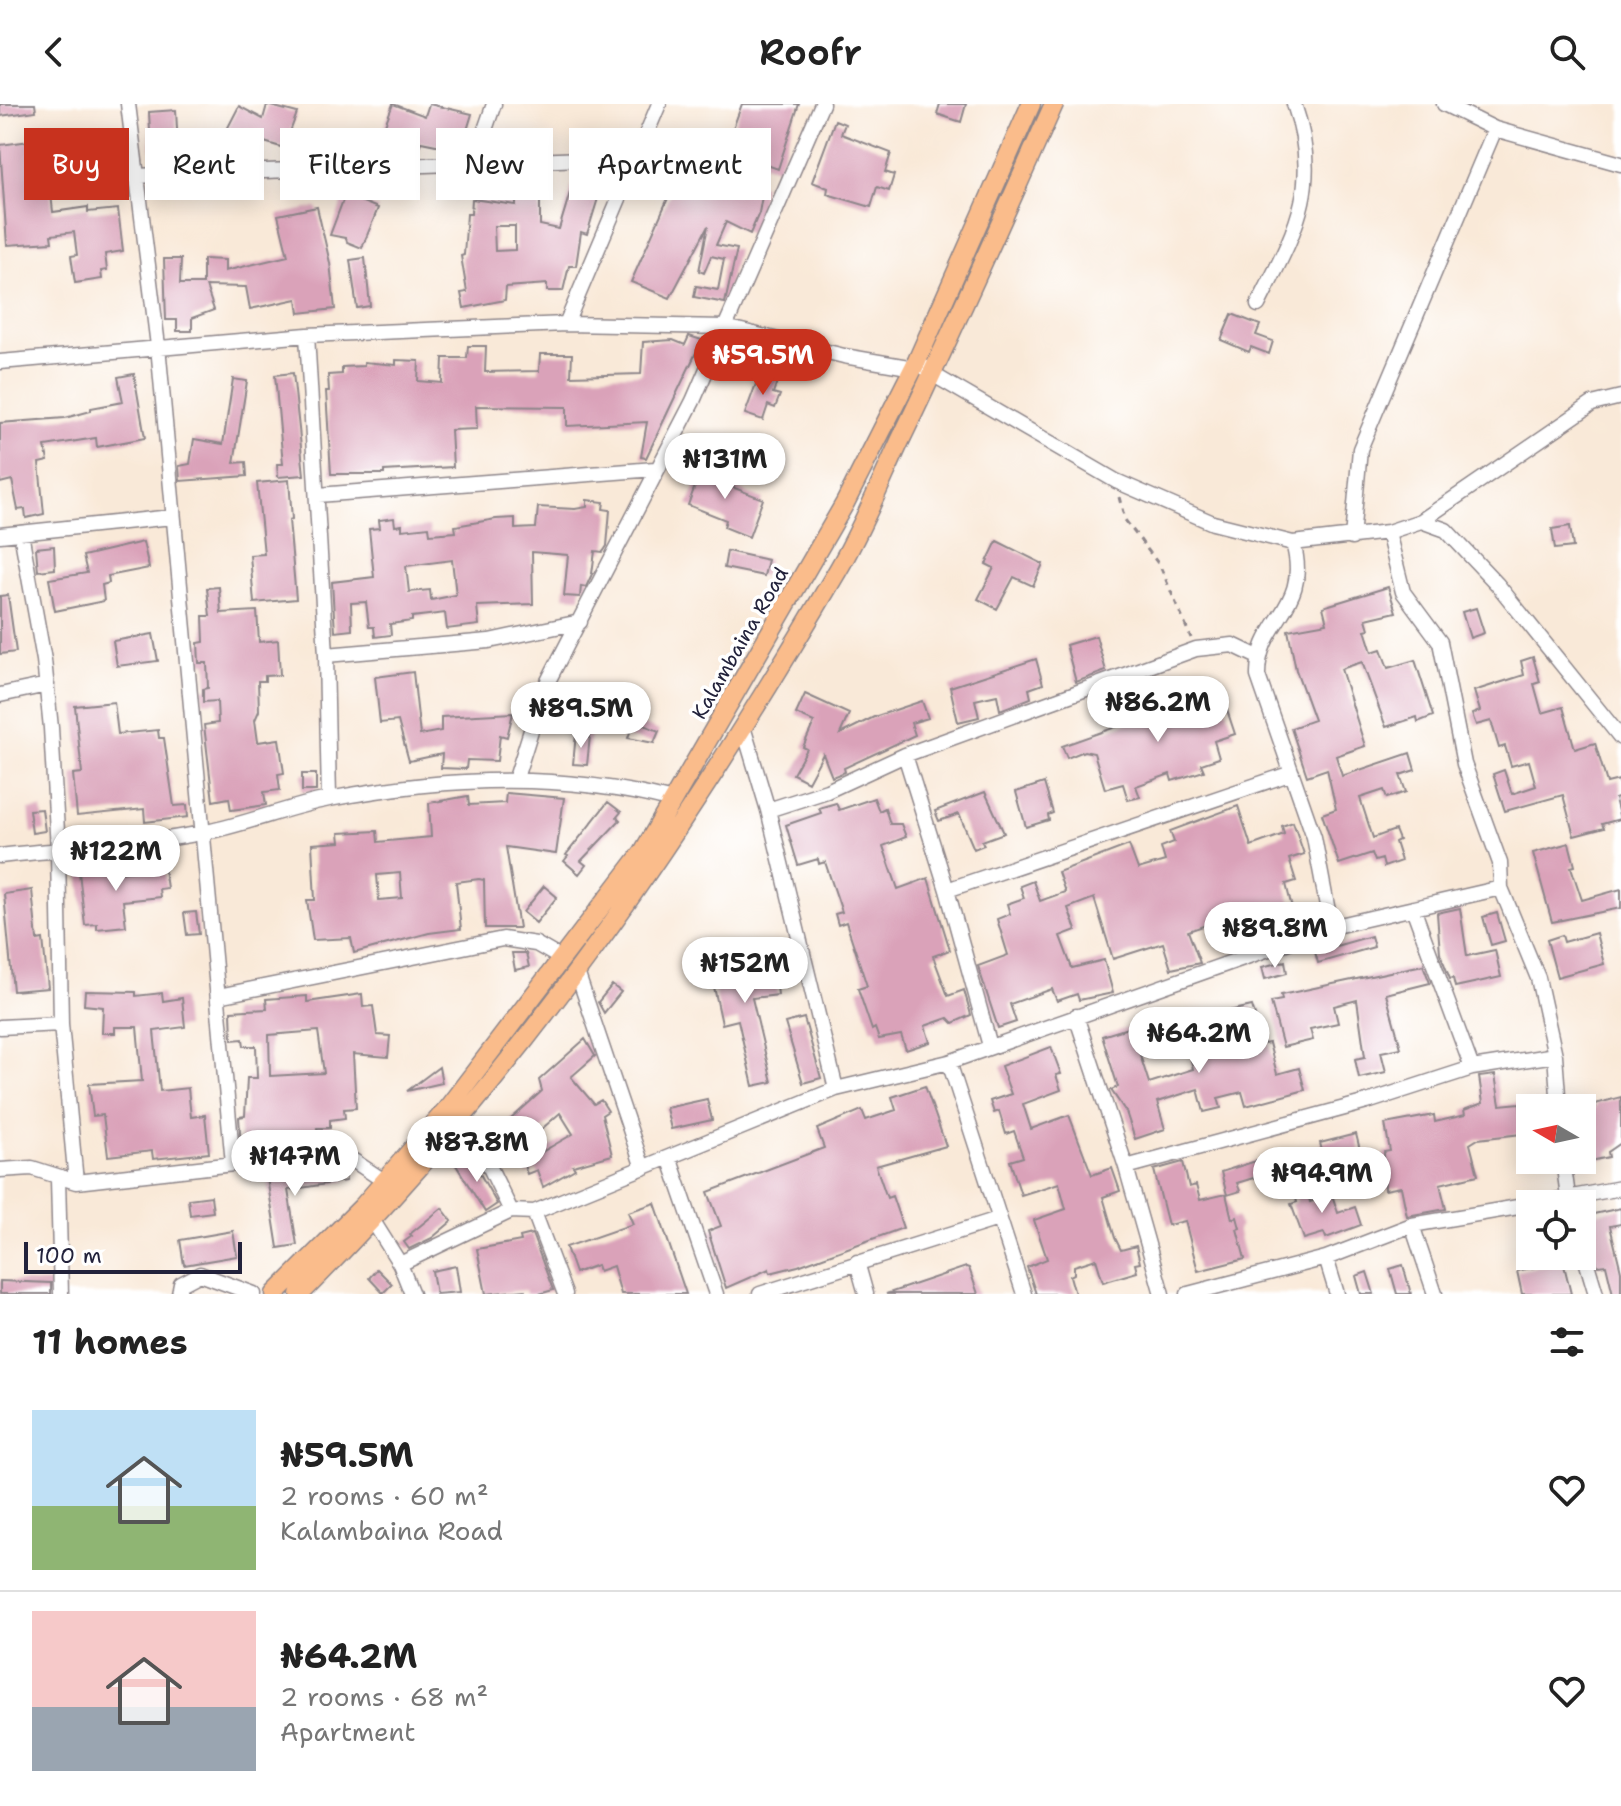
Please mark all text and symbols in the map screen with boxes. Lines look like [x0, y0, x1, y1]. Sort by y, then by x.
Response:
text: Roofr [759, 28, 862, 77]
icon: back [32, 30, 76, 74]
icon: search [1545, 30, 1589, 74]
chip: Buy [24, 128, 129, 200]
chip: Rent [145, 128, 264, 200]
chip: Filters [280, 128, 420, 200]
chip: New [436, 128, 553, 200]
chip: Apartment [569, 128, 771, 200]
pin: ₦59.5M [698, 329, 828, 397]
text: ₦59.5M [712, 337, 814, 372]
pin: ₦131M [669, 433, 781, 501]
text: ₦131M [682, 441, 768, 476]
street label: Kalambaina Road [686, 562, 794, 724]
pin: ₦86.2M [1093, 676, 1223, 744]
pin: ₦89.5M [516, 682, 646, 750]
text: ₦86.2M [1105, 684, 1211, 719]
text: ₦89.5M [529, 690, 633, 725]
pin: ₦122M [60, 825, 172, 893]
text: ₦122M [70, 833, 162, 868]
pin: ₦89.8M [1210, 902, 1340, 970]
text: ₦89.8M [1222, 910, 1328, 945]
pin: ₦152M [689, 937, 801, 1005]
text: ₦152M [700, 945, 790, 980]
pin: ₦64.2M [1134, 1007, 1264, 1075]
text: ₦64.2M [1146, 1015, 1252, 1050]
north arrow [1516, 1094, 1596, 1174]
map controls [1516, 1094, 1596, 1270]
pin: ₦87.8M [412, 1116, 542, 1184]
text: ₦87.8M [425, 1124, 529, 1159]
pin: ₦147M [239, 1130, 351, 1198]
text: ₦147M [249, 1138, 341, 1173]
pin: ₦94.9M [1257, 1147, 1387, 1215]
text: ₦94.9M [1271, 1155, 1373, 1190]
button: locate [1516, 1190, 1596, 1270]
scale bar [24, 1238, 242, 1274]
text: 100 m [36, 1241, 102, 1270]
text: 11 homes [32, 1319, 188, 1365]
icon: filters [1545, 1320, 1589, 1364]
text: ₦59.5M [280, 1432, 414, 1478]
icon: home [96, 1442, 192, 1538]
icon: heart [1545, 1468, 1589, 1512]
text: 2 rooms · 60 m² [280, 1478, 489, 1513]
text: Kalambaina Road [280, 1513, 503, 1548]
text: ₦64.2M [280, 1633, 417, 1679]
icon: home [96, 1643, 192, 1739]
icon: heart [1545, 1669, 1589, 1713]
text: 2 rooms · 68 m² [280, 1679, 488, 1714]
text: Apartment [280, 1714, 416, 1749]

